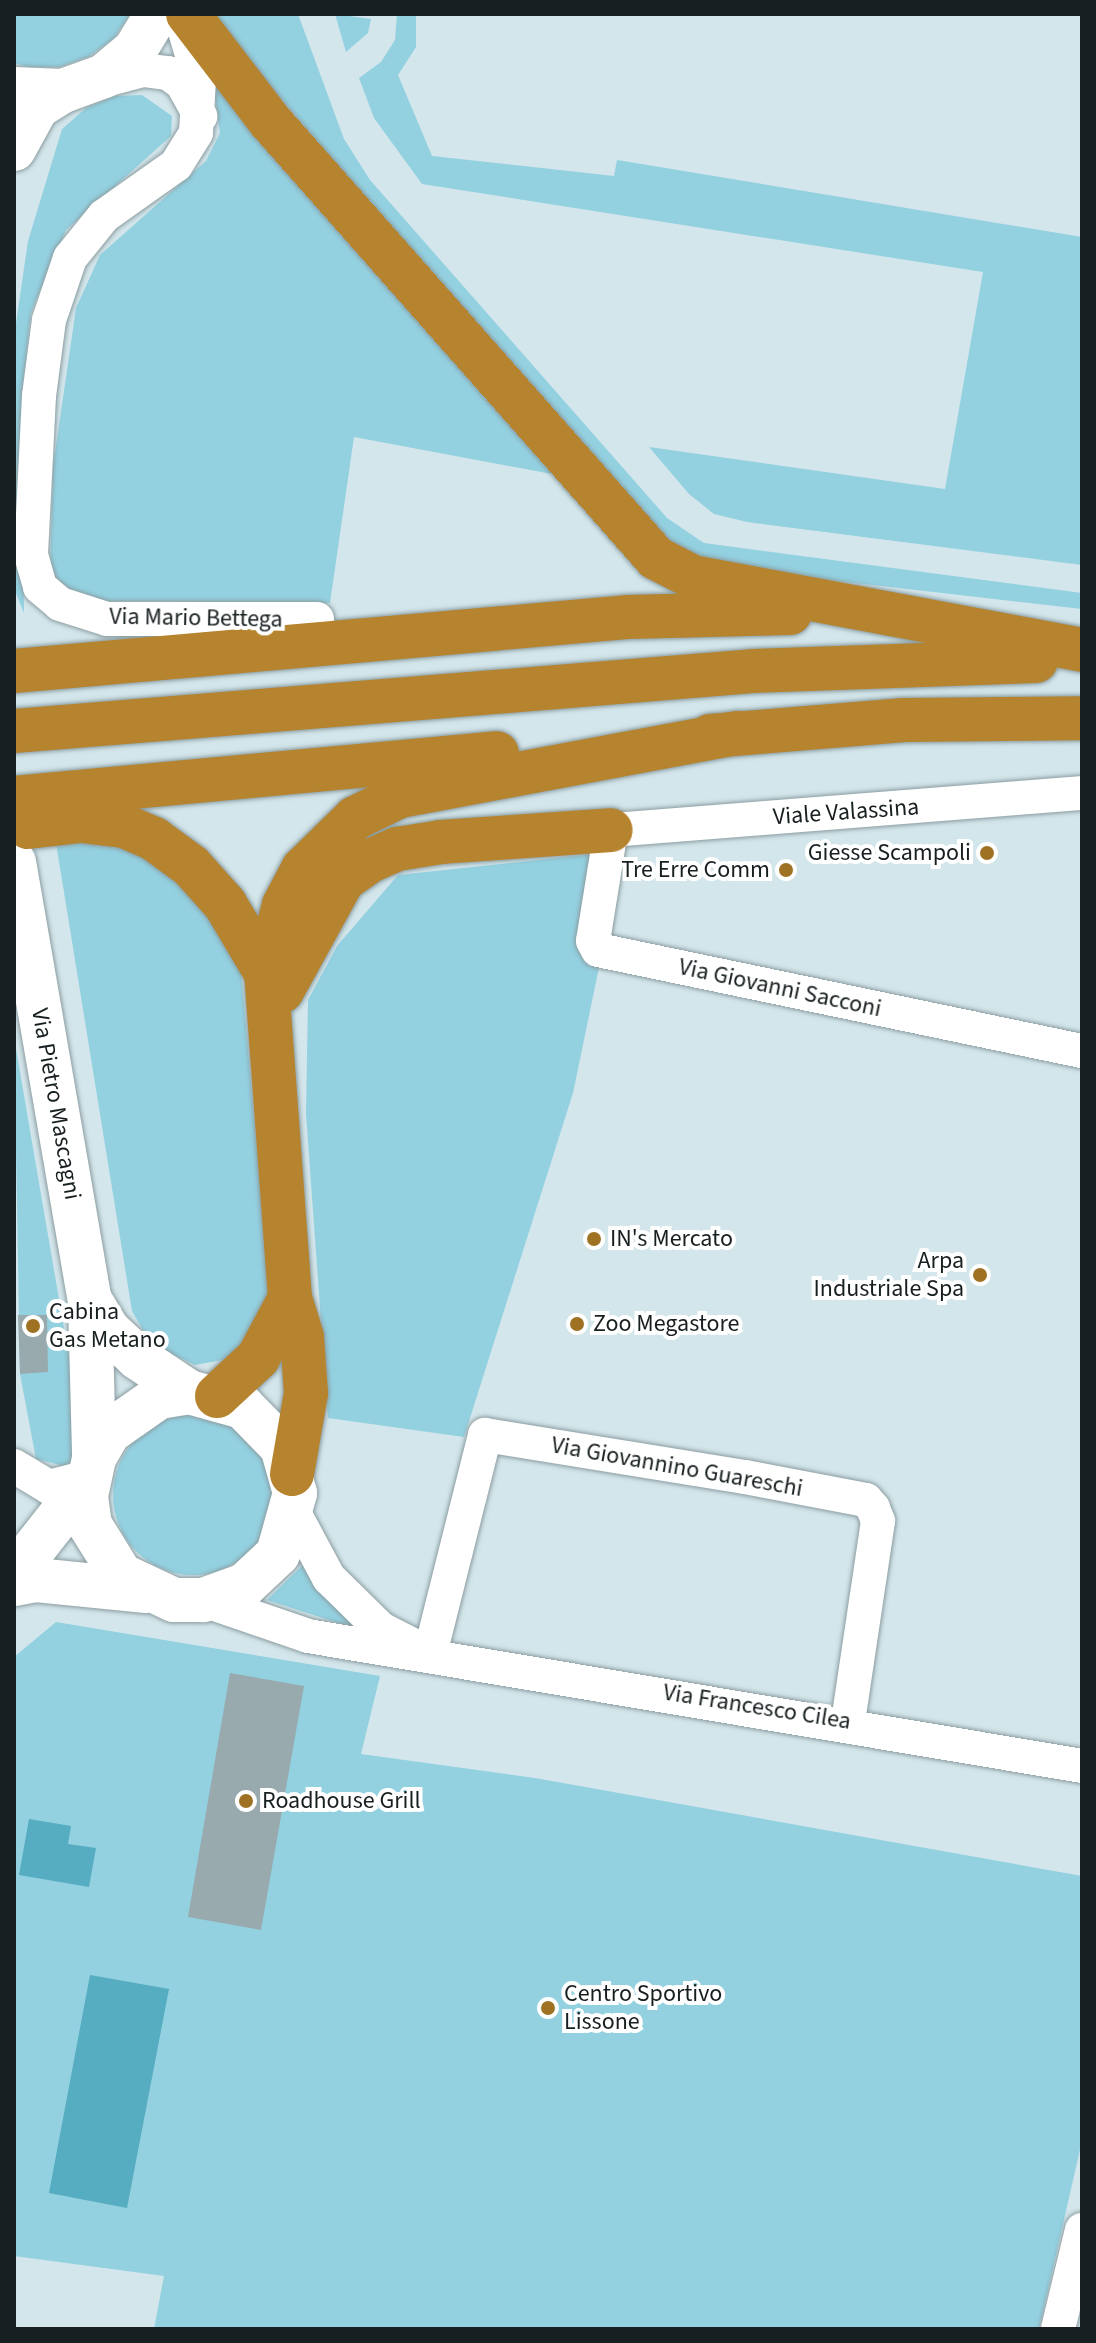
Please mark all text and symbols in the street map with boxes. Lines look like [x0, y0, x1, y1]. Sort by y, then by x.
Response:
street label: Via Mario Bettega [109, 602, 283, 634]
street label: Viale Valassina [772, 793, 920, 831]
place label: Giesse Scampoli [808, 839, 971, 867]
marker: Giesse Scampoli [978, 844, 996, 862]
place label: Tre Erre Comm [621, 856, 770, 884]
marker: Tre Erre Comm [777, 861, 795, 879]
street label: Via Giovanni Sacconi [676, 952, 884, 1024]
street label: Via Pietro Mascagni [25, 1006, 87, 1202]
place label: IN's Mercato [610, 1225, 733, 1253]
marker: IN's Mercato [585, 1230, 603, 1248]
place label: Arpa Industriale Spa [813, 1247, 964, 1303]
marker: Arpa Industriale Spa [971, 1266, 989, 1284]
place label: Cabina Gas Metano [49, 1298, 166, 1354]
place label: Zoo Megastore [593, 1310, 740, 1338]
marker: Zoo Megastore [568, 1315, 586, 1333]
marker: Cabina Gas Metano [24, 1317, 42, 1335]
street label: Via Giovannino Guareschi [549, 1431, 805, 1503]
street label: Via Francesco Cilea [661, 1678, 853, 1736]
place label: Roadhouse Grill [262, 1787, 421, 1815]
marker: Roadhouse Grill [237, 1792, 255, 1810]
place label: Centro Sportivo Lissone [564, 1980, 722, 2036]
marker: Centro Sportivo Lissone [539, 1999, 557, 2017]

